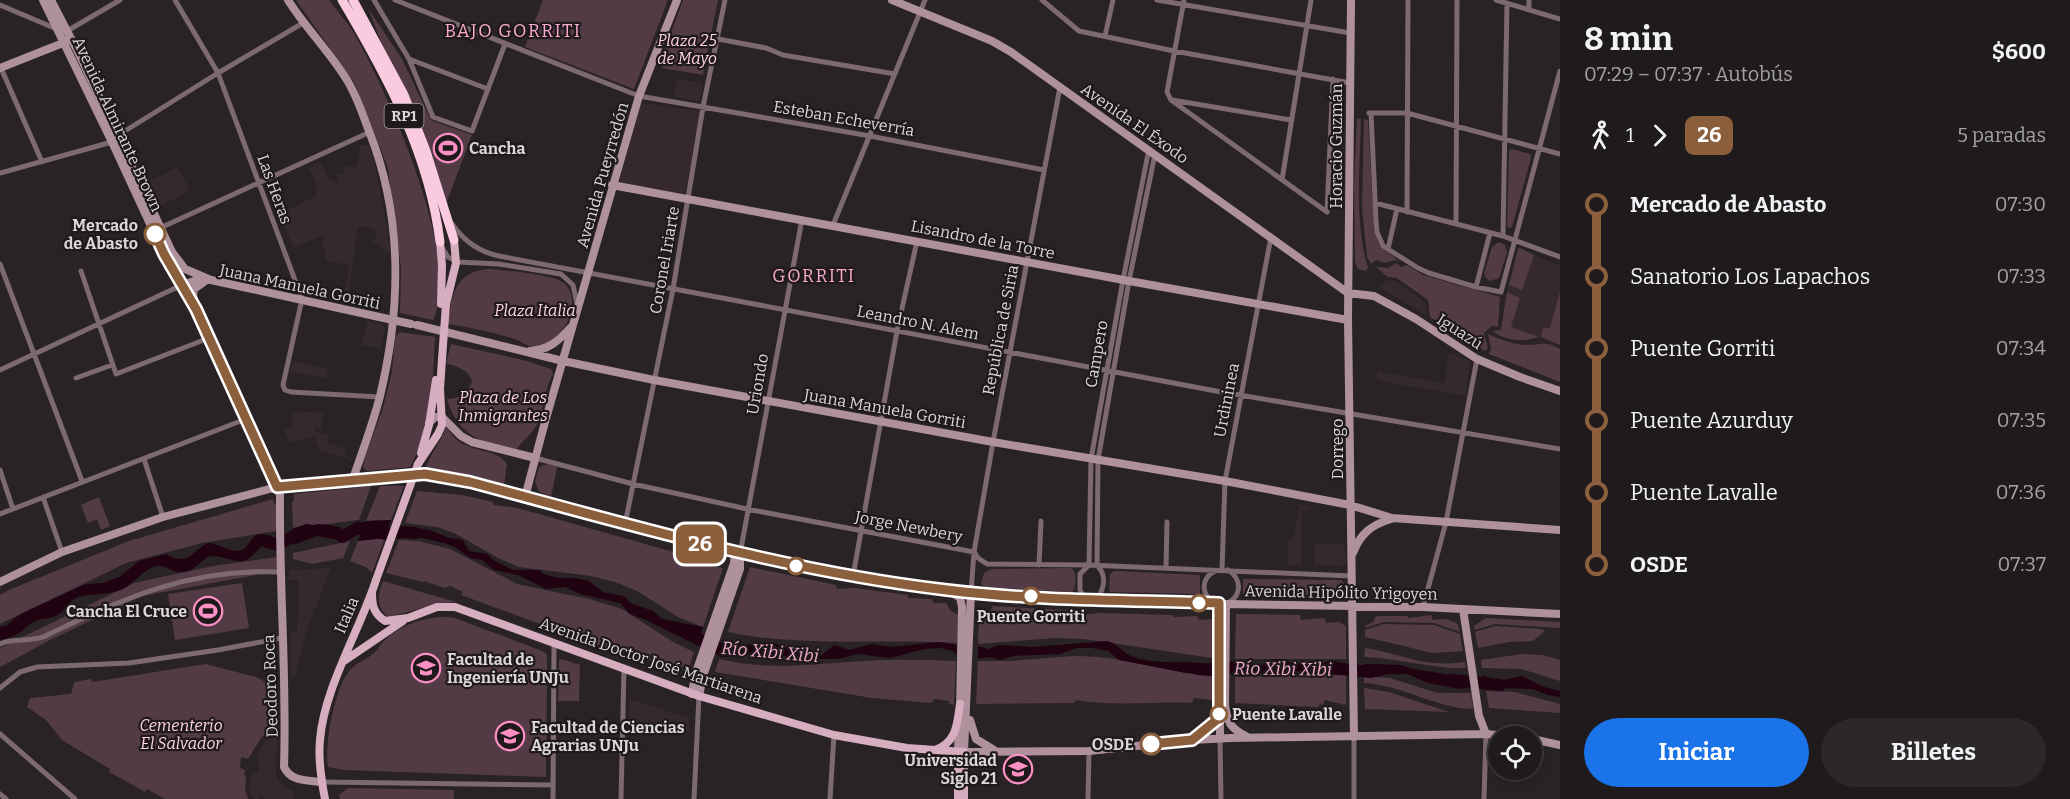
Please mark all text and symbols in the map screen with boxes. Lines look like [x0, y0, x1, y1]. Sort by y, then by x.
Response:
text: 8 min [1584, 19, 1673, 59]
district label: BAJO GORRITI [444, 20, 582, 42]
park label: Plaza 25 de Mayo [657, 31, 717, 68]
street label: Avenida Almirante Brown [69, 34, 166, 215]
text: $600 [1992, 38, 2046, 65]
text: 07:29 – 07:37 · Autobús [1584, 62, 1793, 86]
street label: Avenida El Éxodo [1077, 78, 1193, 168]
street label: Horacio Guzmán [1327, 83, 1346, 209]
street label: Esteban Echeverría [772, 97, 916, 140]
street label: Avenida Pueyrredón [573, 100, 632, 250]
road number: RP1 [384, 104, 424, 128]
icon: walk [1584, 119, 1617, 152]
icon: forward [1643, 119, 1676, 152]
text: 26 [1697, 122, 1721, 148]
text: 1 [1626, 123, 1634, 147]
text: 5 paradas [1957, 123, 2046, 147]
sports icon: Cancha [432, 132, 464, 164]
place label: Cancha [469, 139, 525, 158]
street label: Las Heras [253, 152, 296, 226]
text: Mercado de Abasto [1630, 191, 1826, 218]
text: 07:30 [1995, 192, 2046, 216]
street label: Coronel Iriarte [646, 205, 683, 315]
place label: Mercado de Abasto [64, 216, 138, 253]
street label: Lisandro de la Torre [909, 216, 1057, 263]
marker: Mercado de Abasto [144, 223, 166, 245]
street label: Juana Manuela Gorriti [217, 260, 382, 313]
street label: República de Siria [979, 263, 1022, 397]
text: Sanatorio Los Lapachos [1630, 263, 1870, 290]
text: 07:33 [1996, 264, 2046, 288]
district label: GORRITI [772, 265, 856, 287]
park label: Plaza Italia [494, 301, 576, 320]
street label: Leandro N. Alem [855, 301, 981, 344]
street label: Iguazú [1433, 310, 1486, 353]
street label: Campero [1081, 319, 1112, 389]
text: Puente Gorriti [1630, 335, 1775, 362]
text: 07:34 [1996, 336, 2046, 360]
street label: Uriondo [743, 352, 772, 416]
street label: Urdininea [1210, 361, 1243, 439]
street label: Juana Manuela Gorriti [802, 385, 967, 432]
park label: Plaza de Los Inmigrantes [458, 388, 548, 425]
text: Puente Azurduy [1630, 407, 1793, 434]
text: 07:35 [1997, 408, 2046, 432]
street label: Dorrego [1328, 419, 1347, 479]
text: Puente Lavalle [1630, 479, 1778, 506]
text: 07:36 [1996, 480, 2046, 504]
street label: Jorge Newbery [853, 507, 965, 546]
line badge: 26 [673, 524, 727, 564]
text: 26 [688, 531, 712, 557]
text: OSDE [1630, 551, 1688, 578]
text: 07:37 [1997, 552, 2046, 576]
unlabelled marker [787, 557, 805, 575]
street label: Avenida Hipólito Yrigoyen [1244, 581, 1438, 604]
marker: Puente Gorriti [1022, 587, 1040, 605]
street label: Italia [330, 594, 363, 636]
unlabelled marker [1190, 594, 1208, 612]
sports icon: Cancha El Cruce [192, 595, 224, 627]
place label: Cancha El Cruce [66, 602, 187, 621]
place label: Puente Gorriti [977, 607, 1085, 626]
street label: Avenida Doctor José Martiarena [537, 613, 765, 708]
street label: Deodoro Roca [259, 634, 282, 738]
water label: Río Xibi Xibi [720, 637, 820, 667]
place label: Facultad de Ingeniería UNJu [447, 650, 569, 687]
school or university icon: Facultad de Ingeniería UNJu [410, 652, 442, 684]
water label: Río Xibi Xibi [1234, 657, 1332, 681]
marker: Puente Lavalle [1210, 705, 1228, 723]
place label: Puente Lavalle [1232, 705, 1342, 724]
park label: Cementerio El Salvador [139, 716, 223, 753]
place label: Facultad de Ciencias Agrarias UNJu [531, 718, 685, 755]
button: Iniciar [1584, 718, 1809, 787]
button: Billetes [1821, 718, 2046, 787]
school or university icon: Facultad de Ciencias Agrarias UNJu [494, 720, 526, 752]
map controls [1488, 726, 1542, 780]
button: locate [1488, 726, 1542, 780]
marker: OSDE [1140, 733, 1162, 755]
place label: OSDE [1092, 735, 1134, 754]
place label: Universidad Siglo 21 [904, 751, 997, 788]
school or university icon: Universidad Siglo 21 [1002, 753, 1034, 785]

